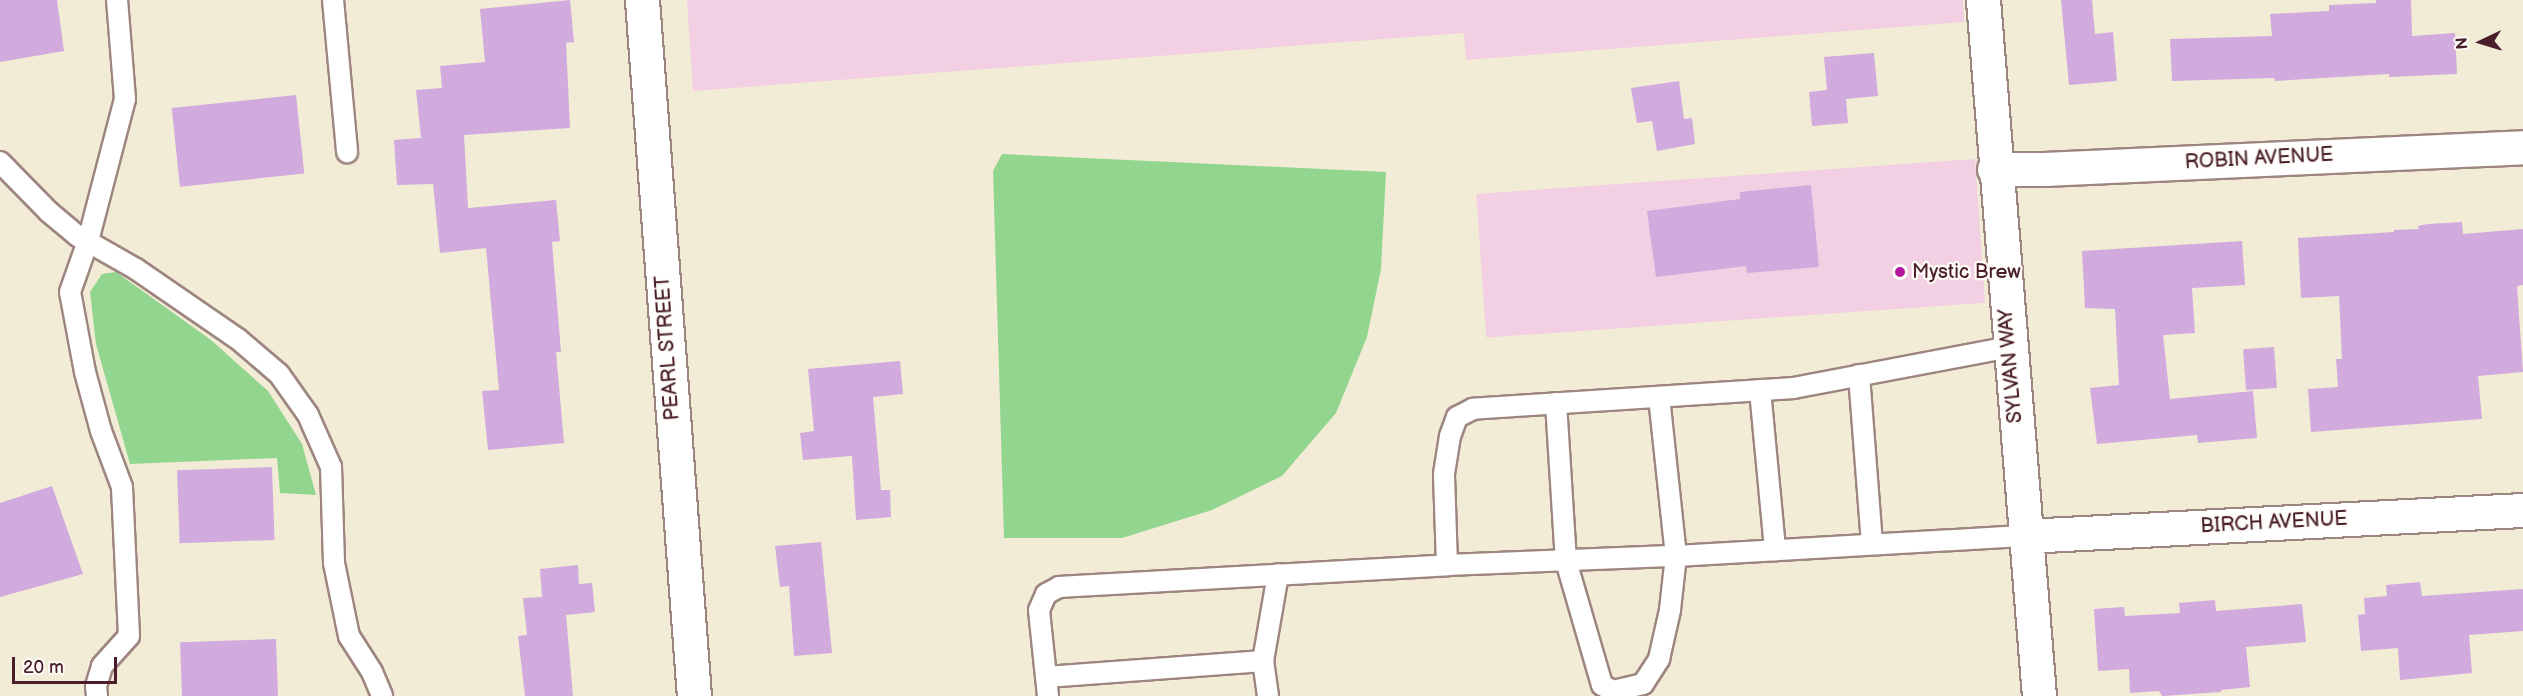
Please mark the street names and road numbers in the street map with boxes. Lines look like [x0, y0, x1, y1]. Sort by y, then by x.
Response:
street label: ROBIN AVENUE [2184, 143, 2334, 175]
street label: PEARL STREET [651, 275, 685, 421]
street label: SYLVAN WAY [1994, 307, 2028, 425]
street label: BIRCH AVENUE [2200, 507, 2348, 539]

